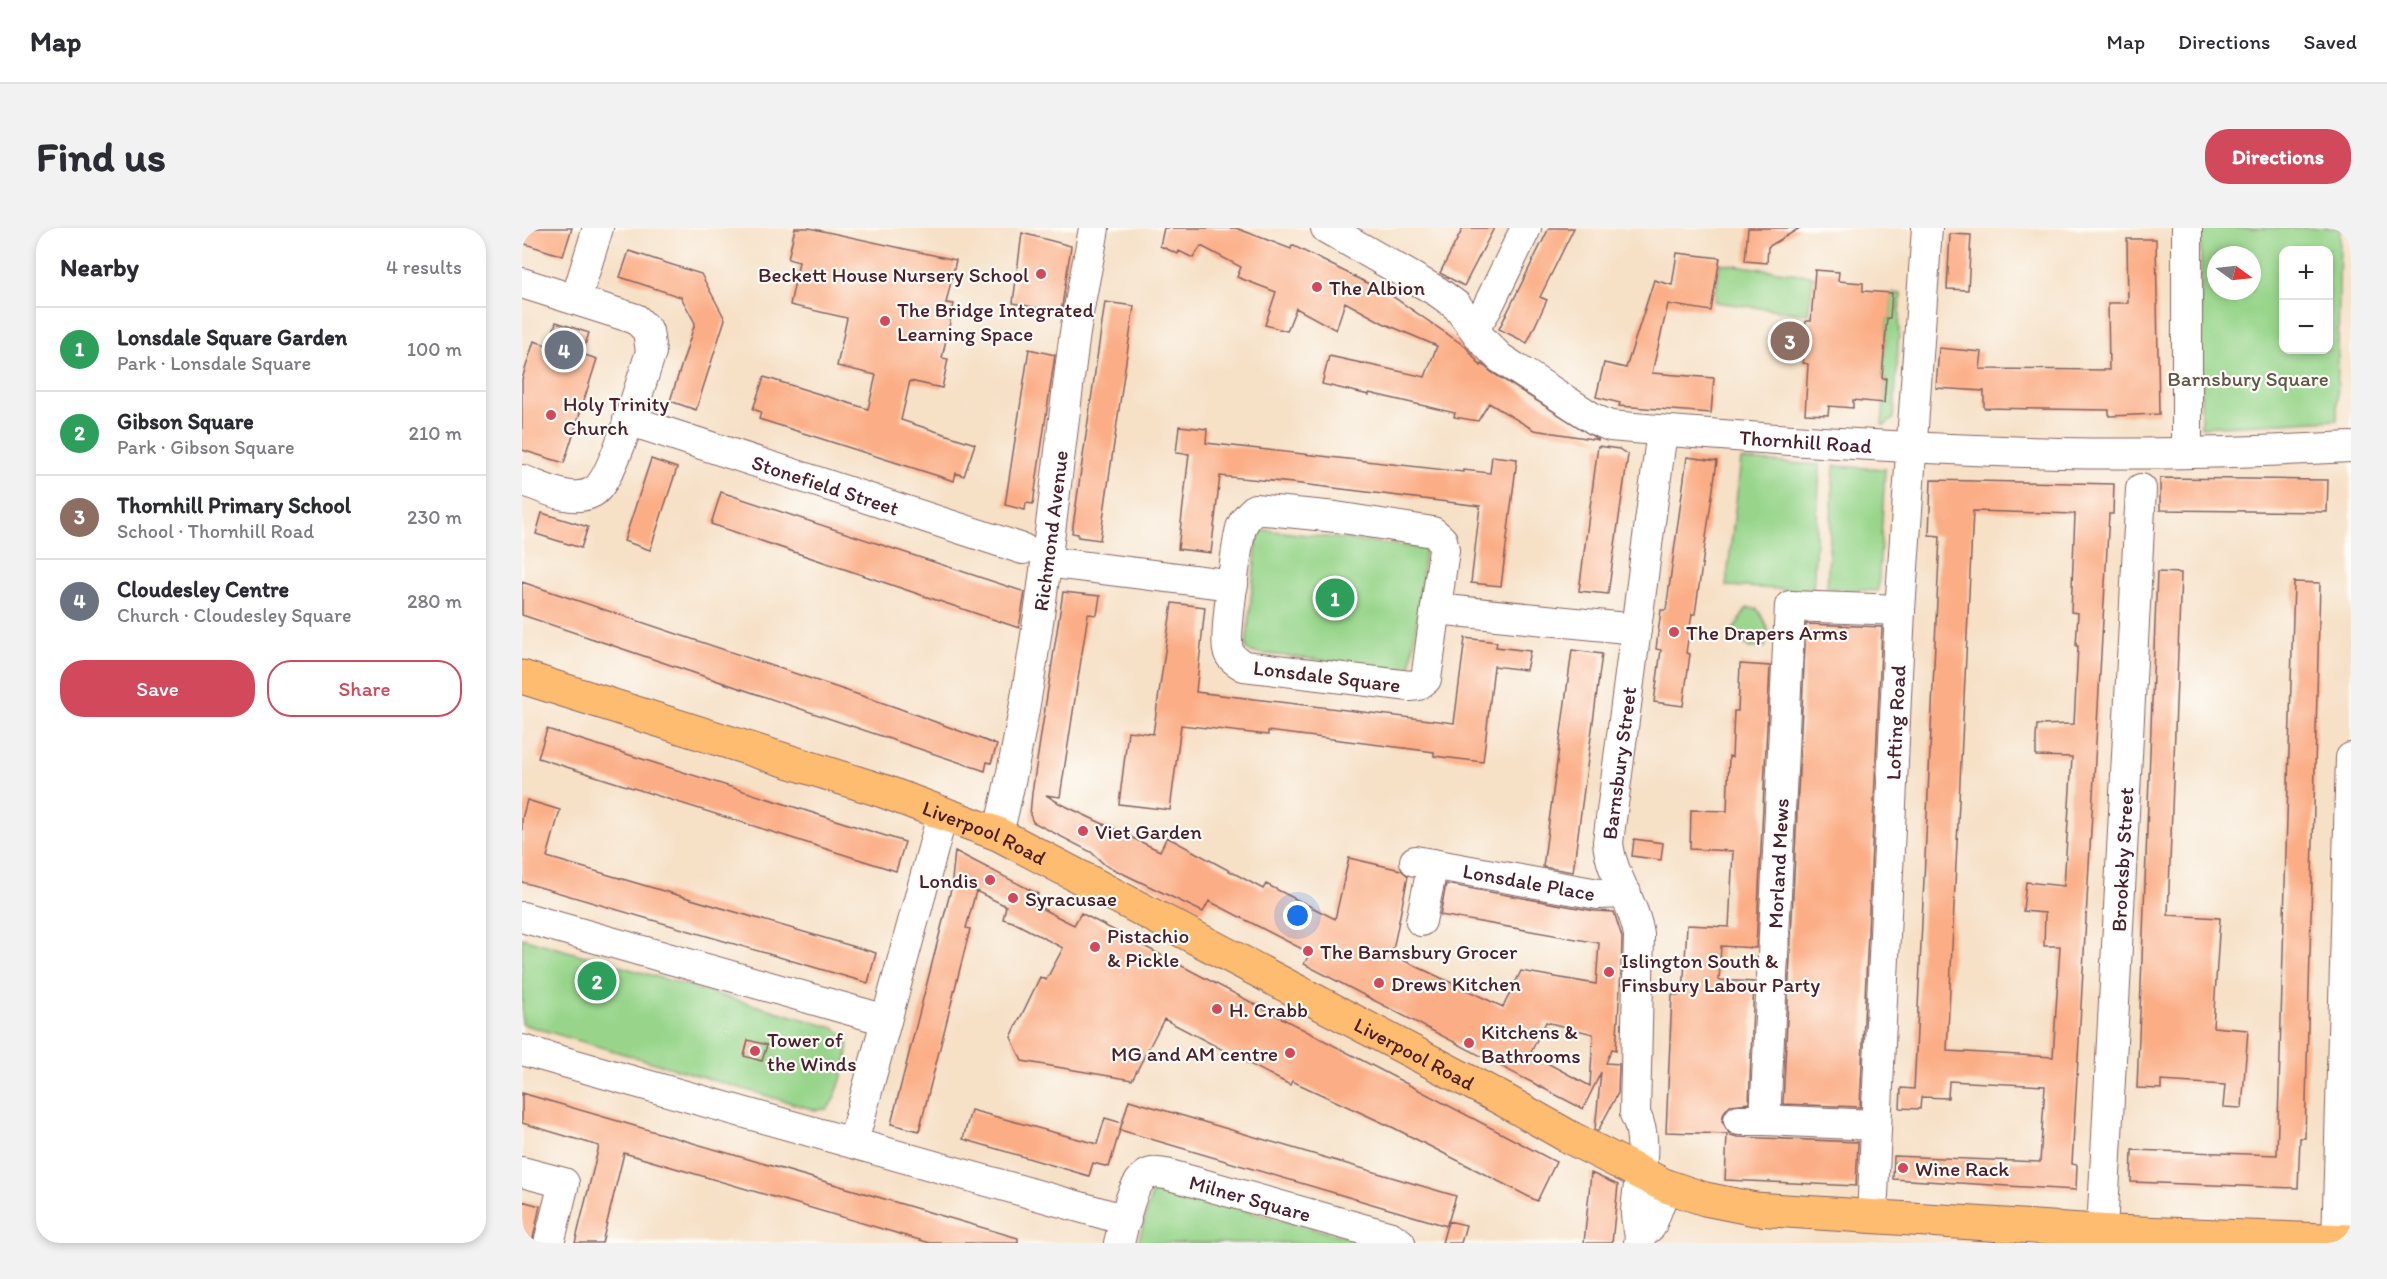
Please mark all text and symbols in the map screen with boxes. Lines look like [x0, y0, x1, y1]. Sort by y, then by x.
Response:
text: Map [30, 24, 81, 58]
text: Map [2107, 29, 2145, 54]
text: Directions [2178, 29, 2270, 54]
text: Saved [2303, 29, 2357, 54]
button: Directions [2205, 129, 2351, 184]
text: Find us [36, 131, 166, 182]
north arrow [2207, 246, 2261, 300]
map controls [2279, 246, 2333, 354]
button: + [2279, 246, 2333, 300]
text: Nearby [60, 251, 139, 283]
text: 4 results [386, 255, 462, 279]
place label: Beckett House Nursery School [758, 262, 1029, 287]
marker: Beckett House Nursery School [1034, 267, 1048, 281]
place label: The Albion [1329, 275, 1425, 300]
marker: The Albion [1310, 280, 1324, 294]
place label: The Bridge Integrated Learning Space [897, 297, 1094, 346]
button: − [2279, 300, 2333, 354]
marker: The Bridge Integrated Learning Space [878, 314, 892, 328]
pin: 3 [1770, 318, 1810, 364]
text: Lonsdale Square Garden [117, 324, 347, 351]
pin: 4 [544, 328, 584, 372]
text: 1 [75, 337, 84, 361]
text: 100 m [407, 337, 462, 361]
text: Park · Lonsdale Square [117, 351, 311, 375]
park label: Barnsbury Square [2167, 366, 2329, 391]
place label: Holy Trinity Church [563, 391, 669, 440]
text: Gibson Square [117, 408, 254, 435]
marker: Holy Trinity Church [544, 408, 558, 422]
text: 2 [74, 421, 85, 445]
text: 210 m [409, 421, 462, 445]
street label: Thornhill Road [1738, 424, 1873, 458]
text: Park · Gibson Square [117, 435, 294, 459]
street label: Stonefield Street [749, 449, 903, 520]
street label: Richmond Avenue [1027, 449, 1073, 613]
text: Thornhill Primary School [117, 492, 351, 519]
text: 3 [74, 505, 85, 529]
text: 230 m [407, 505, 462, 529]
text: School · Thornhill Road [117, 519, 314, 543]
text: Cloudesley Centre [117, 576, 289, 603]
pin: 1 [1316, 576, 1354, 620]
text: 4 [73, 589, 86, 613]
text: 280 m [407, 589, 462, 613]
text: Church · Cloudesley Square [117, 603, 352, 627]
place label: The Drapers Arms [1686, 620, 1848, 645]
marker: The Drapers Arms [1667, 625, 1681, 639]
street label: Lonsdale Square [1252, 655, 1402, 697]
button: Save [60, 660, 255, 717]
button: Share [267, 660, 462, 717]
street label: Lofting Road [1880, 664, 1910, 781]
street label: Barnsbury Street [1596, 685, 1641, 841]
street label: Brooksby Street [2105, 786, 2138, 933]
street label: Liverpool Road [919, 794, 1051, 870]
street label: Morland Mews [1762, 798, 1793, 929]
place label: Viet Garden [1095, 819, 1202, 844]
marker: Viet Garden [1076, 824, 1090, 838]
street label: Lonsdale Place [1461, 857, 1597, 906]
place label: Londis [919, 868, 978, 893]
marker: Londis [983, 873, 997, 887]
place label: Syracusae [1025, 886, 1117, 911]
marker: Syracusae [1006, 891, 1020, 905]
your location [1283, 901, 1312, 930]
place label: Pistachio & Pickle [1107, 923, 1189, 972]
place label: The Barnsbury Grocer [1320, 939, 1518, 964]
marker: Pistachio & Pickle [1088, 940, 1102, 954]
marker: The Barnsbury Grocer [1301, 944, 1315, 958]
place label: Islington South & Finsbury Labour Party [1621, 948, 1820, 997]
pin: 2 [578, 958, 616, 1004]
marker: Islington South & Finsbury Labour Party [1602, 965, 1616, 979]
place label: Drews Kitchen [1391, 971, 1521, 996]
marker: Drews Kitchen [1372, 976, 1386, 990]
place label: H. Crabb [1229, 997, 1308, 1022]
marker: H. Crabb [1210, 1002, 1224, 1016]
street label: Liverpool Road [1350, 1011, 1479, 1095]
place label: Kitchens & Bathrooms [1481, 1019, 1581, 1068]
place label: Tower of the Winds [767, 1027, 857, 1076]
marker: Kitchens & Bathrooms [1462, 1036, 1476, 1050]
place label: MG and AM centre [1111, 1041, 1278, 1066]
marker: Tower of the Winds [748, 1044, 762, 1058]
marker: MG and AM centre [1283, 1046, 1297, 1060]
place label: Wine Rack [1915, 1156, 2009, 1181]
marker: Wine Rack [1896, 1161, 1910, 1175]
street label: Milner Square [1187, 1169, 1314, 1227]

